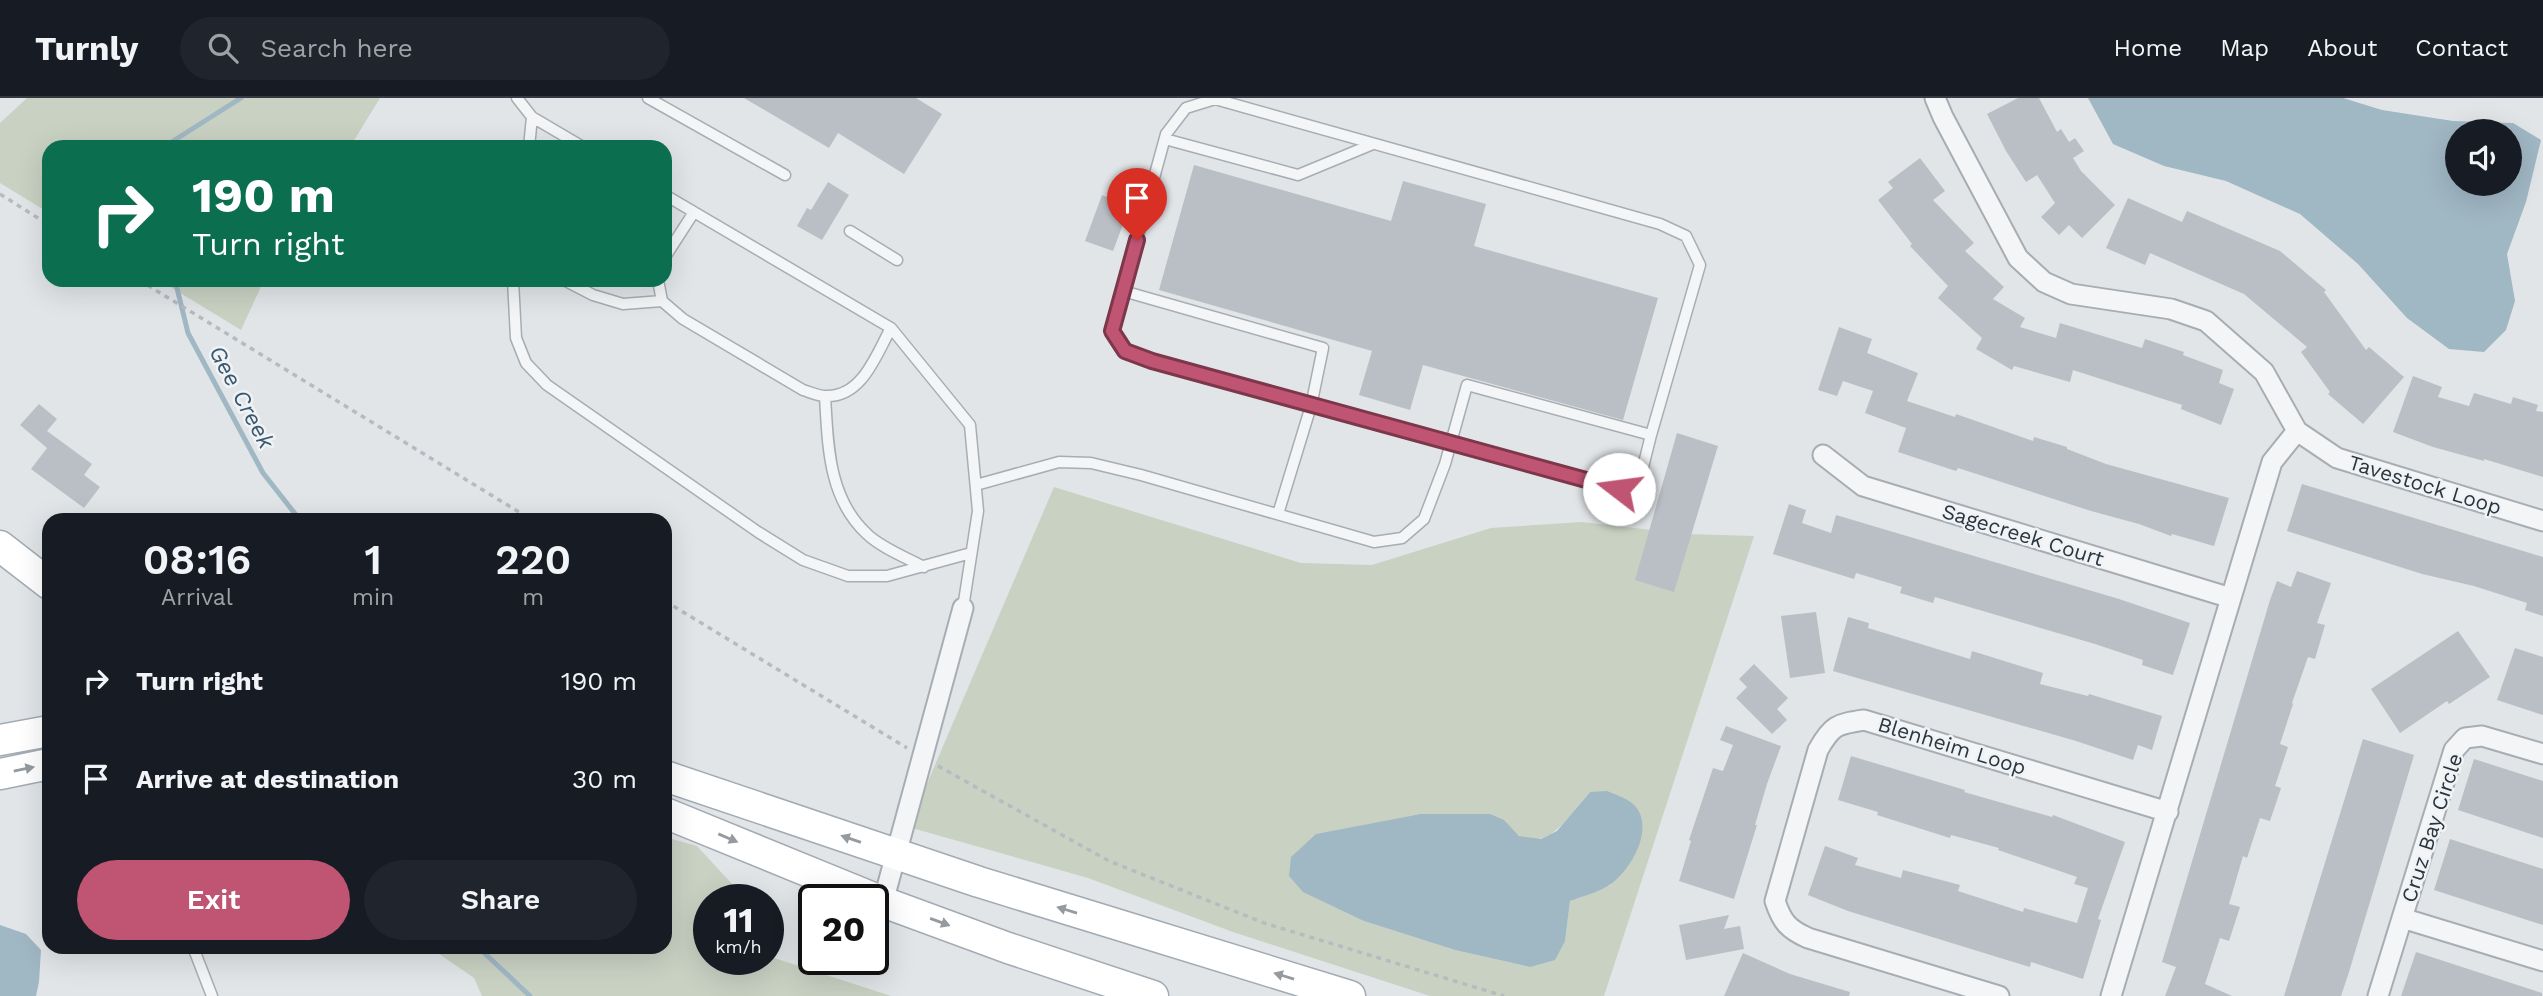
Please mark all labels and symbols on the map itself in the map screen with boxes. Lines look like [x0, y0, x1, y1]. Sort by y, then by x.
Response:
pin [1107, 168, 1167, 240]
water label: Gee Creek [203, 341, 281, 455]
street label: Tavestock Loop [2346, 449, 2505, 520]
position arrow [1582, 452, 1656, 526]
street label: Sagecreek Court [1939, 498, 2107, 571]
street label: Blenheim Loop [1875, 711, 2029, 780]
street label: Cruz Bay Circle [2396, 750, 2467, 906]
one-way arrow [14, 763, 36, 774]
one-way arrow [718, 833, 739, 844]
one-way arrow [840, 833, 861, 844]
speed limit sign: 20 [798, 884, 889, 975]
one-way arrow [1056, 904, 1077, 914]
one-way arrow [929, 917, 950, 928]
one-way arrow [1274, 971, 1295, 981]

